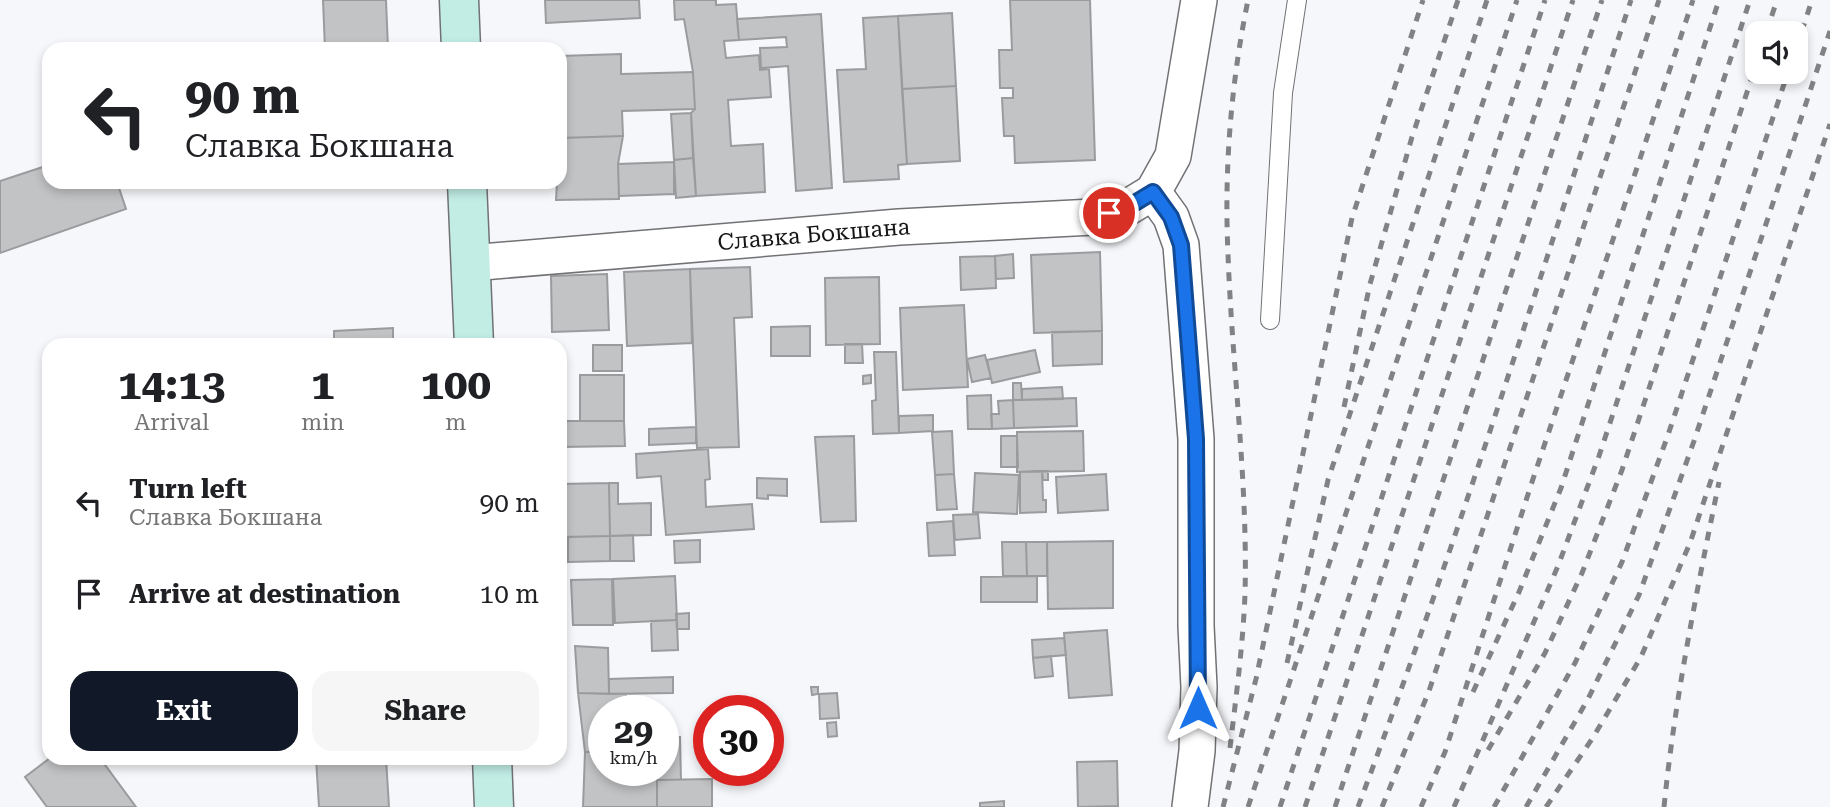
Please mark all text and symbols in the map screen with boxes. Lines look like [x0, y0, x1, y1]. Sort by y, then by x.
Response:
map controls [1745, 21, 1808, 84]
button: sound [1745, 21, 1808, 84]
text: 90 m [185, 68, 300, 125]
icon: left [70, 70, 161, 161]
text: Славка Бокшана [185, 127, 454, 165]
pin [1079, 183, 1139, 243]
icon: arrive [1090, 194, 1128, 232]
street label: Славка Бокшана [716, 213, 911, 256]
text: 14:13 [118, 360, 225, 409]
text: 1 [311, 360, 335, 409]
text: 100 [420, 360, 491, 409]
text: Arrival [134, 409, 209, 436]
text: min [301, 409, 344, 436]
text: m [445, 409, 466, 436]
text: Turn left [129, 474, 247, 504]
icon: left [70, 484, 108, 522]
text: 90 m [480, 488, 539, 518]
text: Славка Бокшана [129, 504, 322, 531]
icon: arrive [70, 575, 108, 613]
text: Arrive at destination [129, 579, 400, 609]
text: 10 m [480, 579, 539, 609]
button: Exit [70, 671, 298, 751]
button: Share [312, 671, 539, 751]
position arrow [1161, 671, 1235, 745]
speed limit sign: 30 [693, 695, 784, 786]
text: 29 [614, 711, 653, 752]
text: km/h [609, 747, 658, 768]

